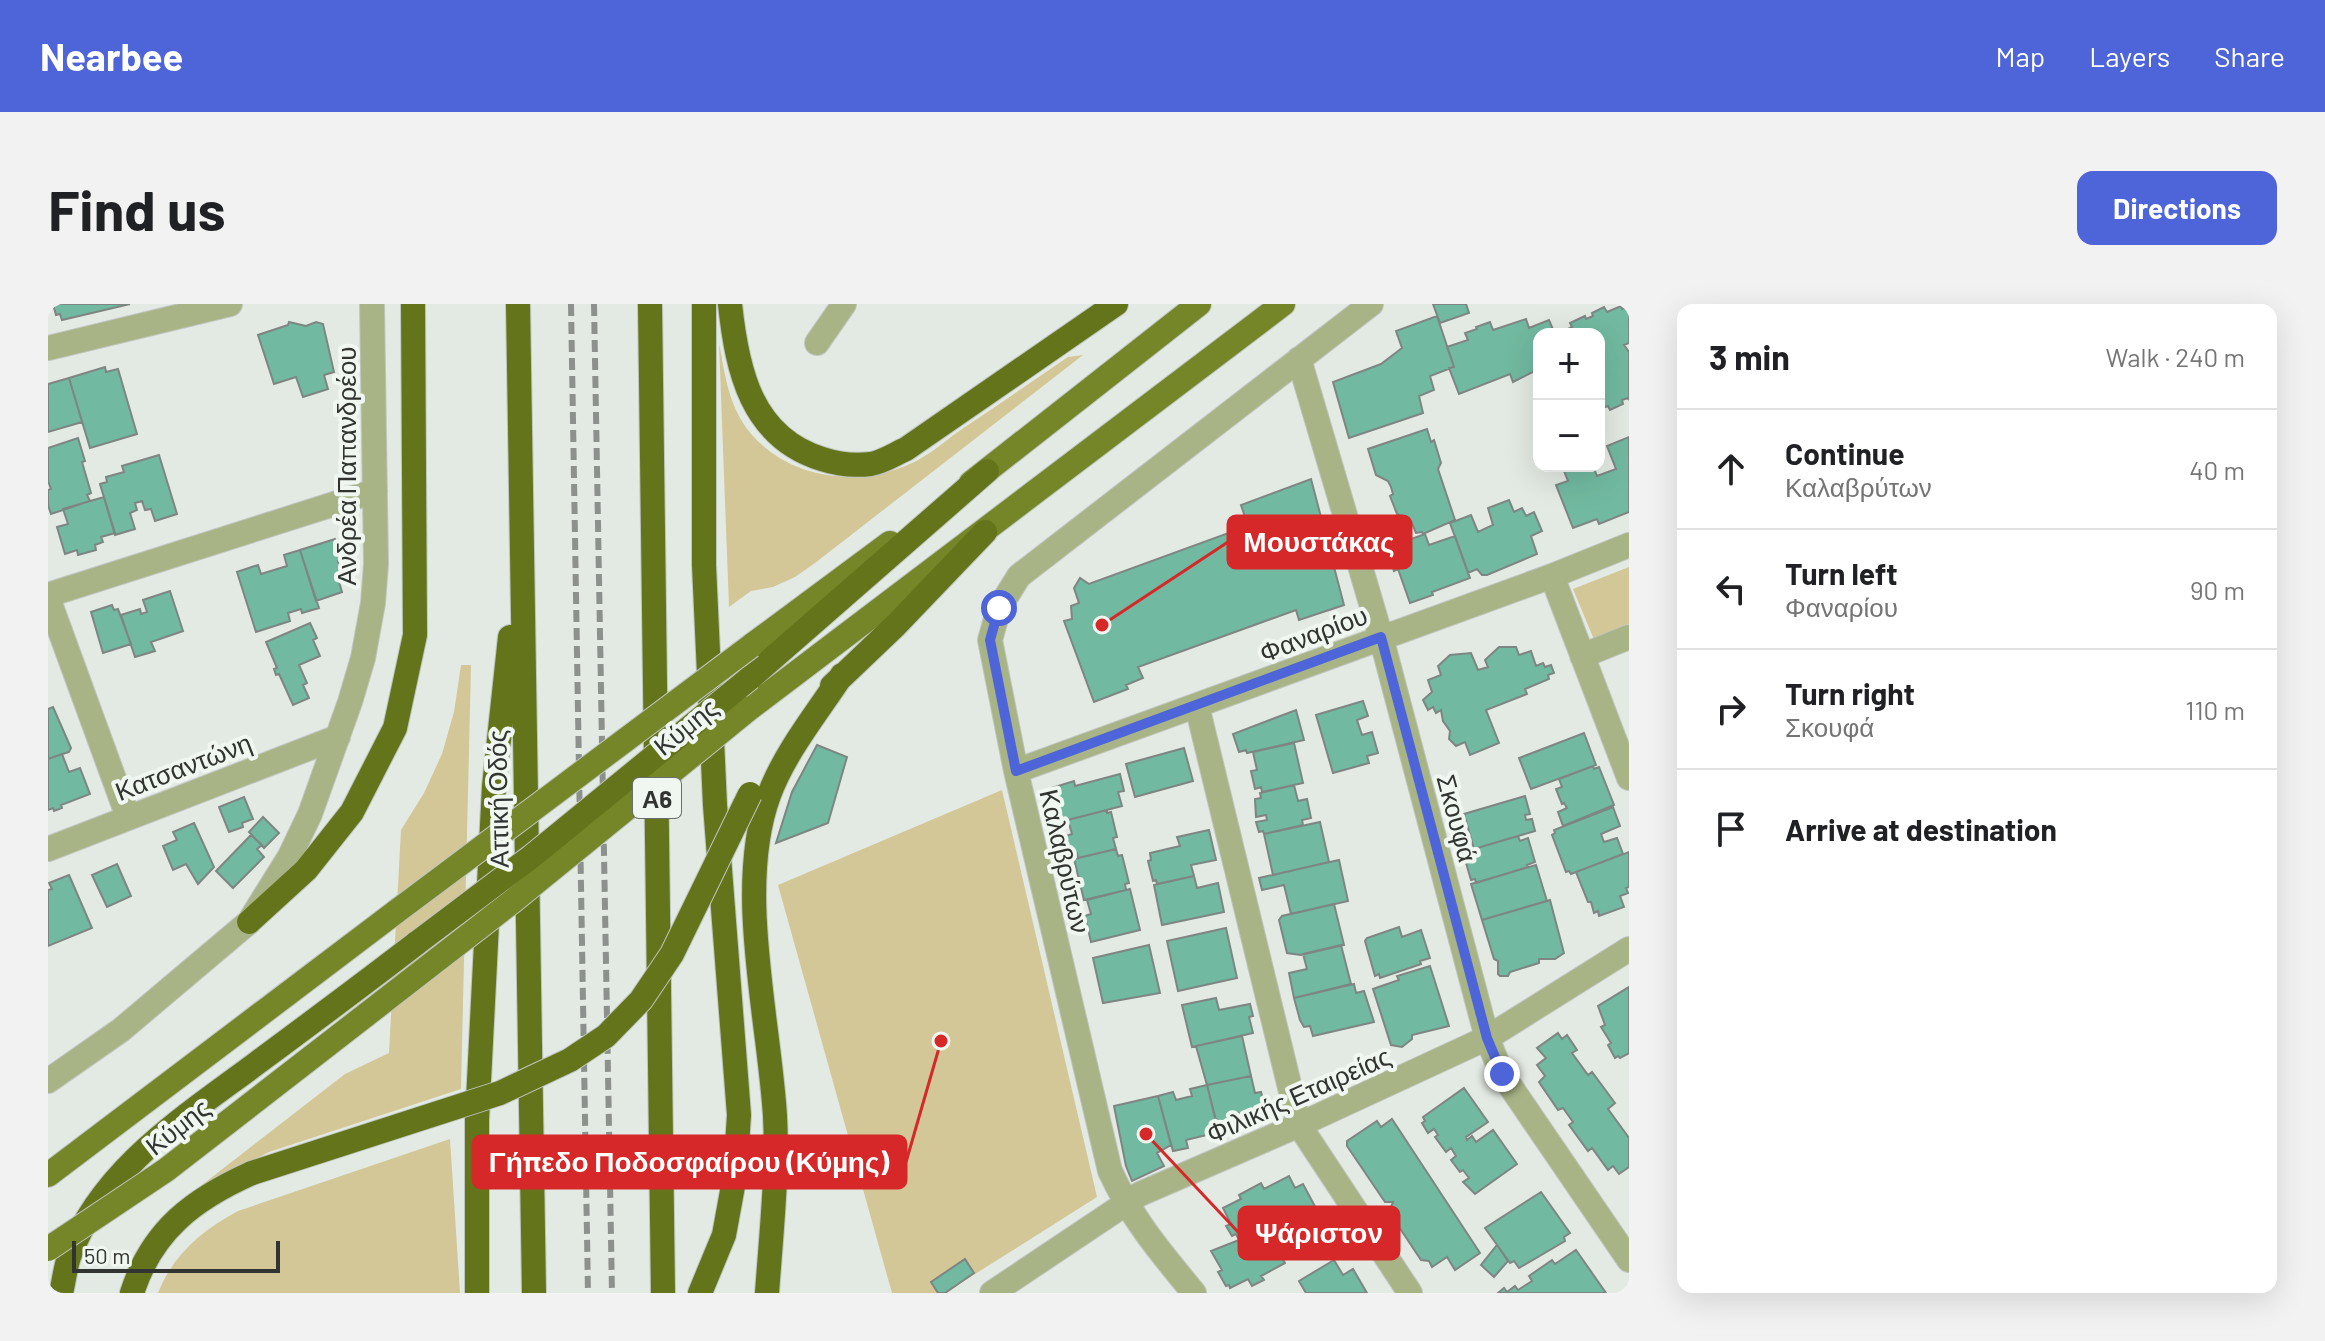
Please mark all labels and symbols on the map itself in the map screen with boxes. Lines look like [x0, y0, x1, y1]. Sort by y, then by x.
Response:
street label: Ανδρέα Παπανδρέου [330, 346, 361, 586]
callout: Μουστάκας [1228, 516, 1411, 568]
text: Μουστάκας [1243, 524, 1395, 558]
route start [981, 590, 1017, 626]
street label: Φαναρίου [1255, 598, 1371, 668]
street label: Κύμης [647, 691, 723, 761]
street label: Κατσαντώνη [110, 726, 256, 806]
street label: Αττική Οδός [480, 730, 514, 868]
street label: Σκουφά [1431, 771, 1485, 865]
road number: Α6 [633, 778, 681, 818]
street label: Καλαβρύτων [1034, 786, 1098, 936]
street label: Φιλικής Εταιρείας [1201, 1040, 1395, 1148]
route end [1484, 1056, 1520, 1092]
street label: Κύμης [139, 1091, 215, 1161]
callout: Γήπεδο Ποδοσφαίρου (Κύμης) [473, 1136, 906, 1188]
text: Γήπεδο Ποδοσφαίρου (Κύμης) [489, 1144, 889, 1178]
callout: Ψάριστον [1239, 1207, 1399, 1259]
text: Ψάριστον [1255, 1215, 1383, 1249]
scale bar [72, 1237, 280, 1273]

